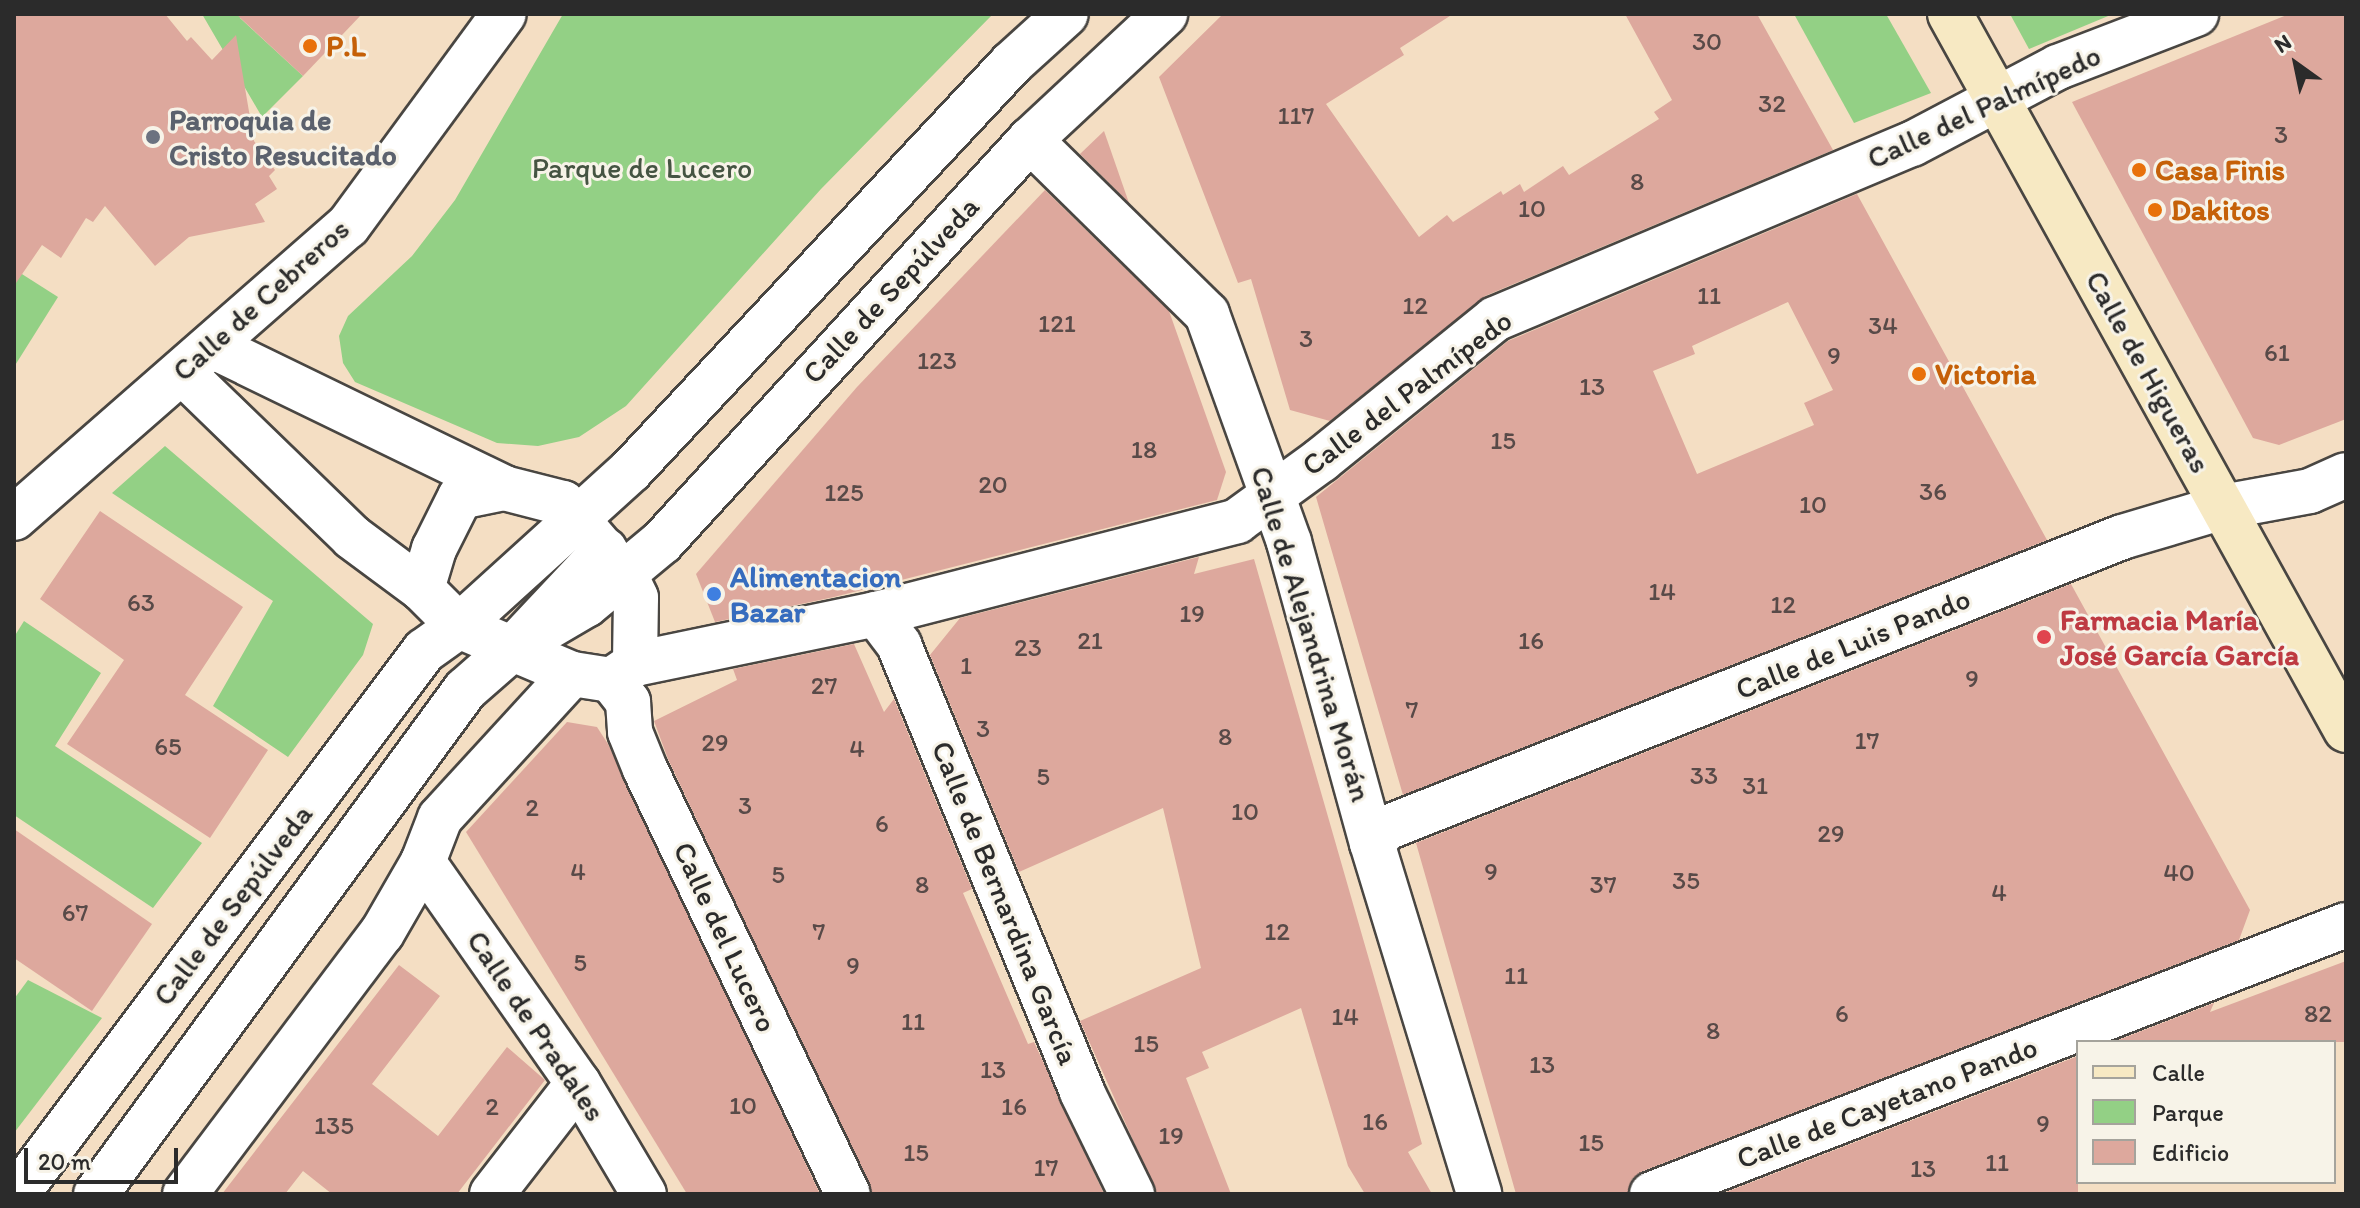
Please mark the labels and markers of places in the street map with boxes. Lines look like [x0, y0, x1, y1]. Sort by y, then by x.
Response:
place label: P.L [326, 28, 366, 64]
marker: P.L [301, 37, 319, 55]
place label: Parroquia de Cristo Resucitado [169, 102, 396, 172]
marker: Parroquia de Cristo Resucitado [144, 128, 162, 146]
place label: Casa Finis [2155, 152, 2286, 188]
marker: Casa Finis [2130, 161, 2148, 179]
place label: Dakitos [2171, 192, 2270, 228]
marker: Dakitos [2146, 201, 2164, 219]
place label: Victoria [1935, 356, 2036, 392]
marker: Victoria [1910, 365, 1928, 383]
place label: Alimentacion Bazar [730, 559, 901, 630]
marker: Alimentacion Bazar [705, 585, 723, 603]
place label: Farmacia María José García García [2060, 602, 2299, 672]
marker: Farmacia María José García García [2035, 628, 2053, 646]

